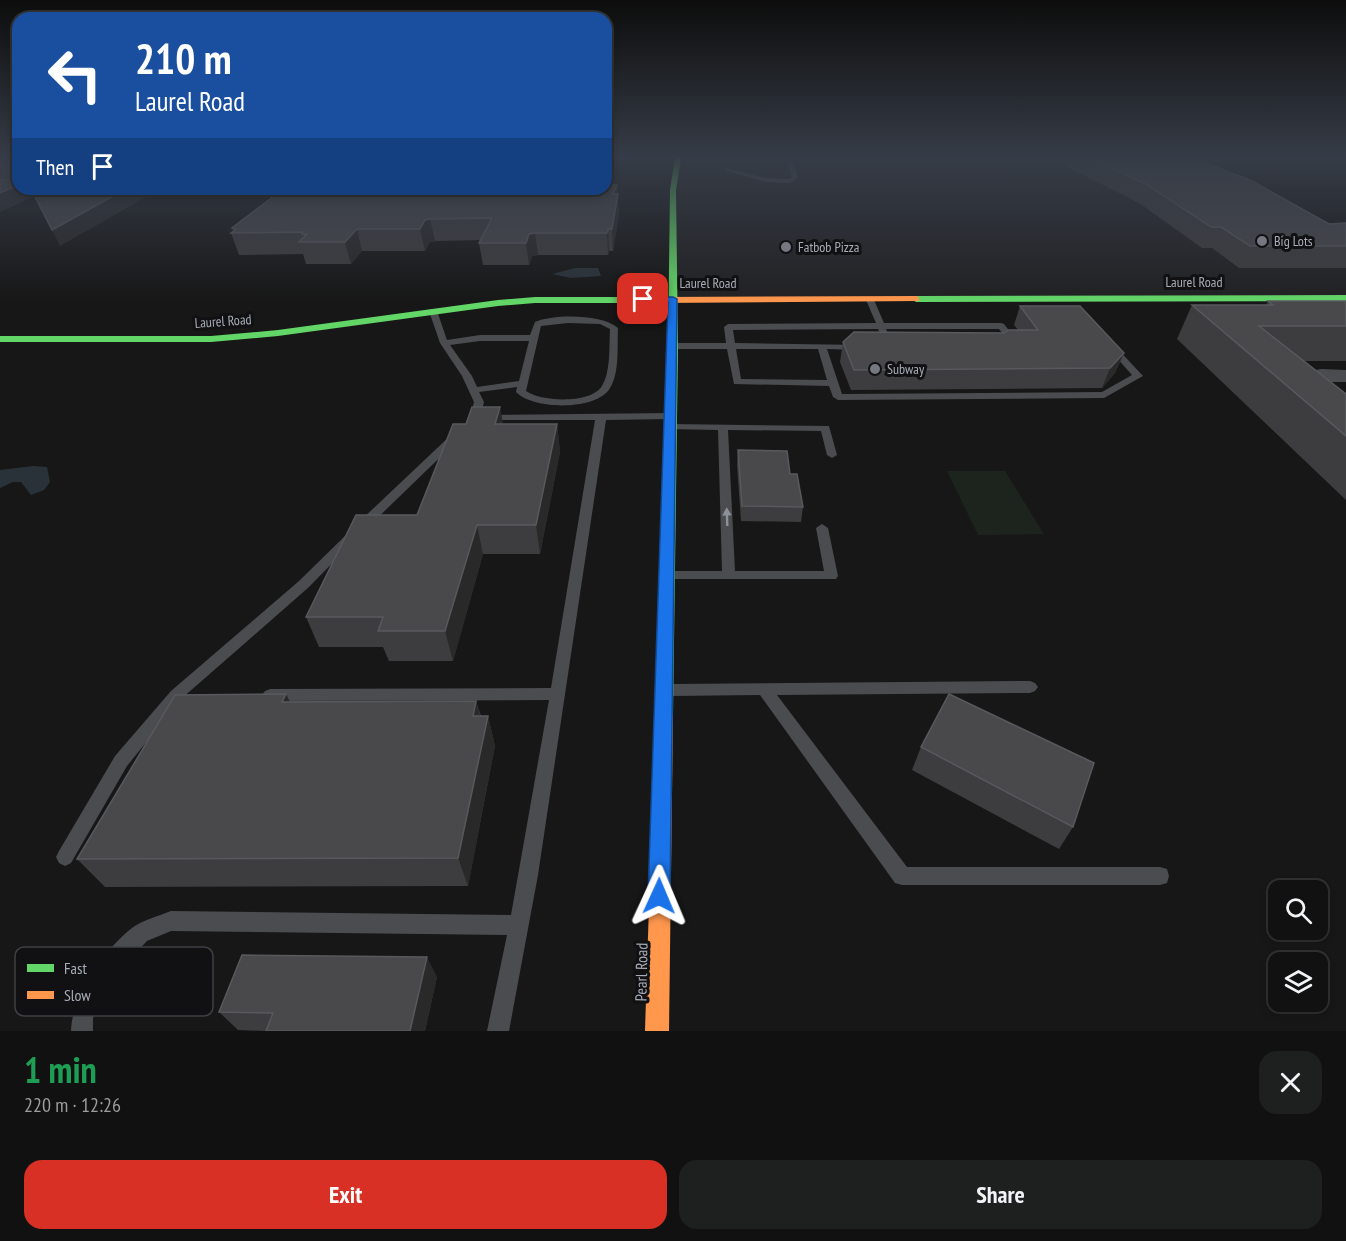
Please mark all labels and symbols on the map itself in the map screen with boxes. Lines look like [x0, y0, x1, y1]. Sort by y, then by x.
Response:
place label: Big Lots [1274, 232, 1313, 250]
marker: Big Lots [1255, 234, 1269, 248]
place label: Fatbob Pizza [798, 238, 859, 256]
marker: Fatbob Pizza [779, 240, 793, 254]
pin [617, 273, 668, 324]
street label: Laurel Road [1165, 273, 1223, 291]
street label: Laurel Road [679, 274, 737, 292]
street label: Laurel Road [194, 310, 252, 332]
place label: Subway [887, 360, 925, 378]
marker: Subway [868, 362, 882, 376]
one-way arrow [722, 508, 731, 527]
position arrow [627, 864, 691, 928]
street label: Pearl Road [630, 942, 652, 1001]
legend [15, 947, 213, 1016]
text: Fast [64, 958, 87, 978]
text: Slow [64, 985, 91, 1005]

